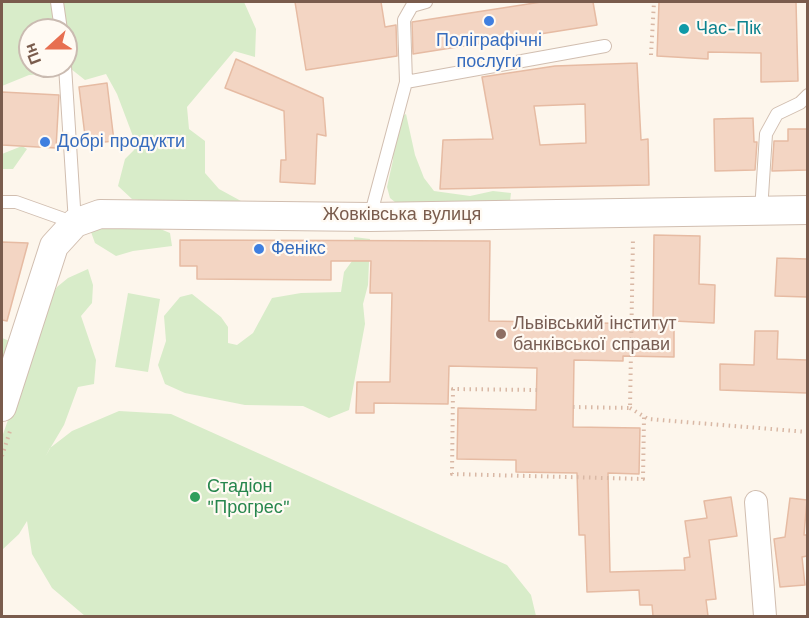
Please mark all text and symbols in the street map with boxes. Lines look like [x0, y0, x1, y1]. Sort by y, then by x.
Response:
marker: Поліграфічні послуги [482, 14, 496, 28]
north arrow [18, 18, 78, 78]
place label: Час-Пік [696, 18, 761, 40]
marker: Час-Пік [677, 22, 691, 36]
place label: Поліграфічні послуги [436, 30, 542, 72]
text: Пн [20, 41, 45, 67]
place label: Добрі продукти [57, 131, 185, 153]
marker: Добрі продукти [38, 135, 52, 149]
street label: Жовківська вулиця [323, 204, 481, 226]
place label: Фенікс [271, 238, 326, 260]
marker: Фенікс [252, 242, 266, 256]
place label: Львівський інститут банківської справи [513, 313, 677, 356]
marker: Львівський інститут банківської справи [494, 327, 508, 341]
place label: Стадіон "Прогрес" [207, 476, 290, 518]
marker: Стадіон "Прогрес" [188, 490, 202, 504]

